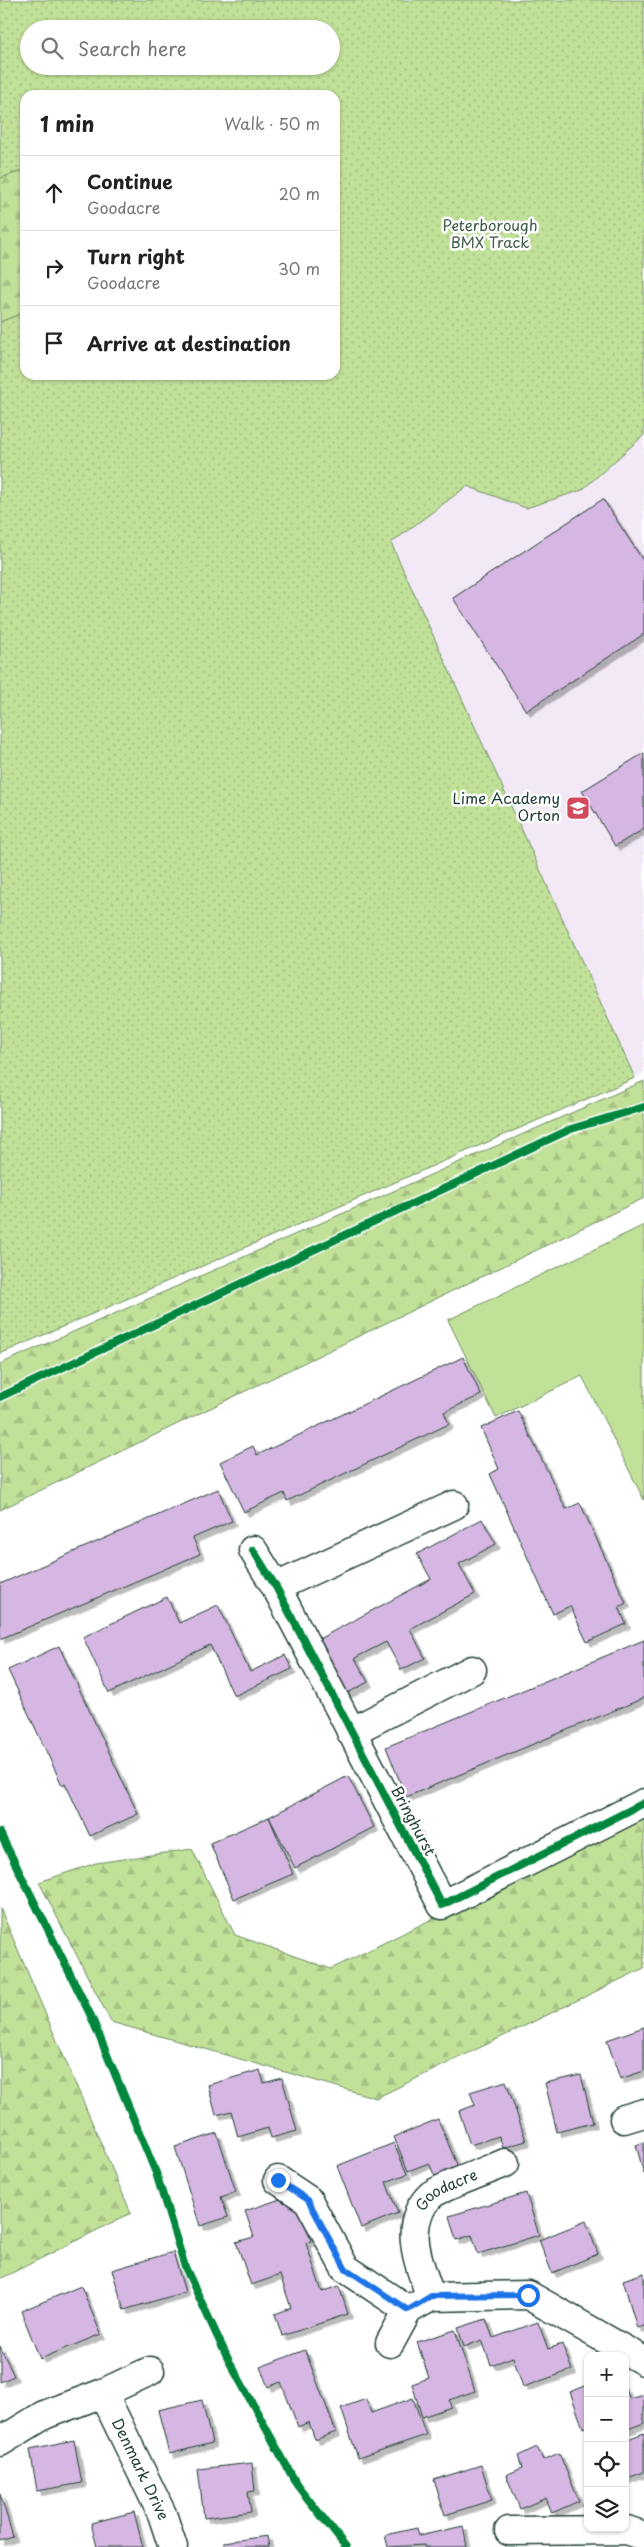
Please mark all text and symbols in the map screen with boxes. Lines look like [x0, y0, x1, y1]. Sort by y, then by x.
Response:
search box [20, 20, 340, 75]
icon: search [38, 34, 66, 62]
text: Search here [78, 34, 187, 62]
text: 1 min [40, 107, 94, 139]
text: Walk · 50 m [224, 111, 320, 135]
text: Continue [87, 167, 173, 195]
icon: ahead [40, 179, 68, 207]
text: 20 m [279, 181, 320, 205]
text: Goodacre [87, 195, 160, 219]
park label: Peterborough BMX Track [442, 213, 538, 253]
text: Turn right [87, 242, 185, 270]
icon: right [40, 254, 68, 282]
text: 30 m [278, 256, 320, 280]
text: Goodacre [87, 270, 160, 294]
icon: arrive [40, 329, 68, 357]
text: Arrive at destination [87, 329, 291, 357]
place label: Lime Academy Orton [453, 786, 560, 826]
school or university icon: Lime Academy Orton [565, 795, 591, 821]
street label: Bringhurst [386, 1781, 442, 1859]
street label: Goodacre [409, 2162, 480, 2215]
route end [267, 2169, 290, 2192]
route start [517, 2284, 540, 2307]
map controls [584, 2352, 629, 2532]
button: + [584, 2352, 629, 2397]
button: − [584, 2397, 629, 2442]
street label: Denmark Drive [107, 2414, 176, 2523]
button: locate [584, 2442, 629, 2487]
button: layers [584, 2487, 629, 2532]

